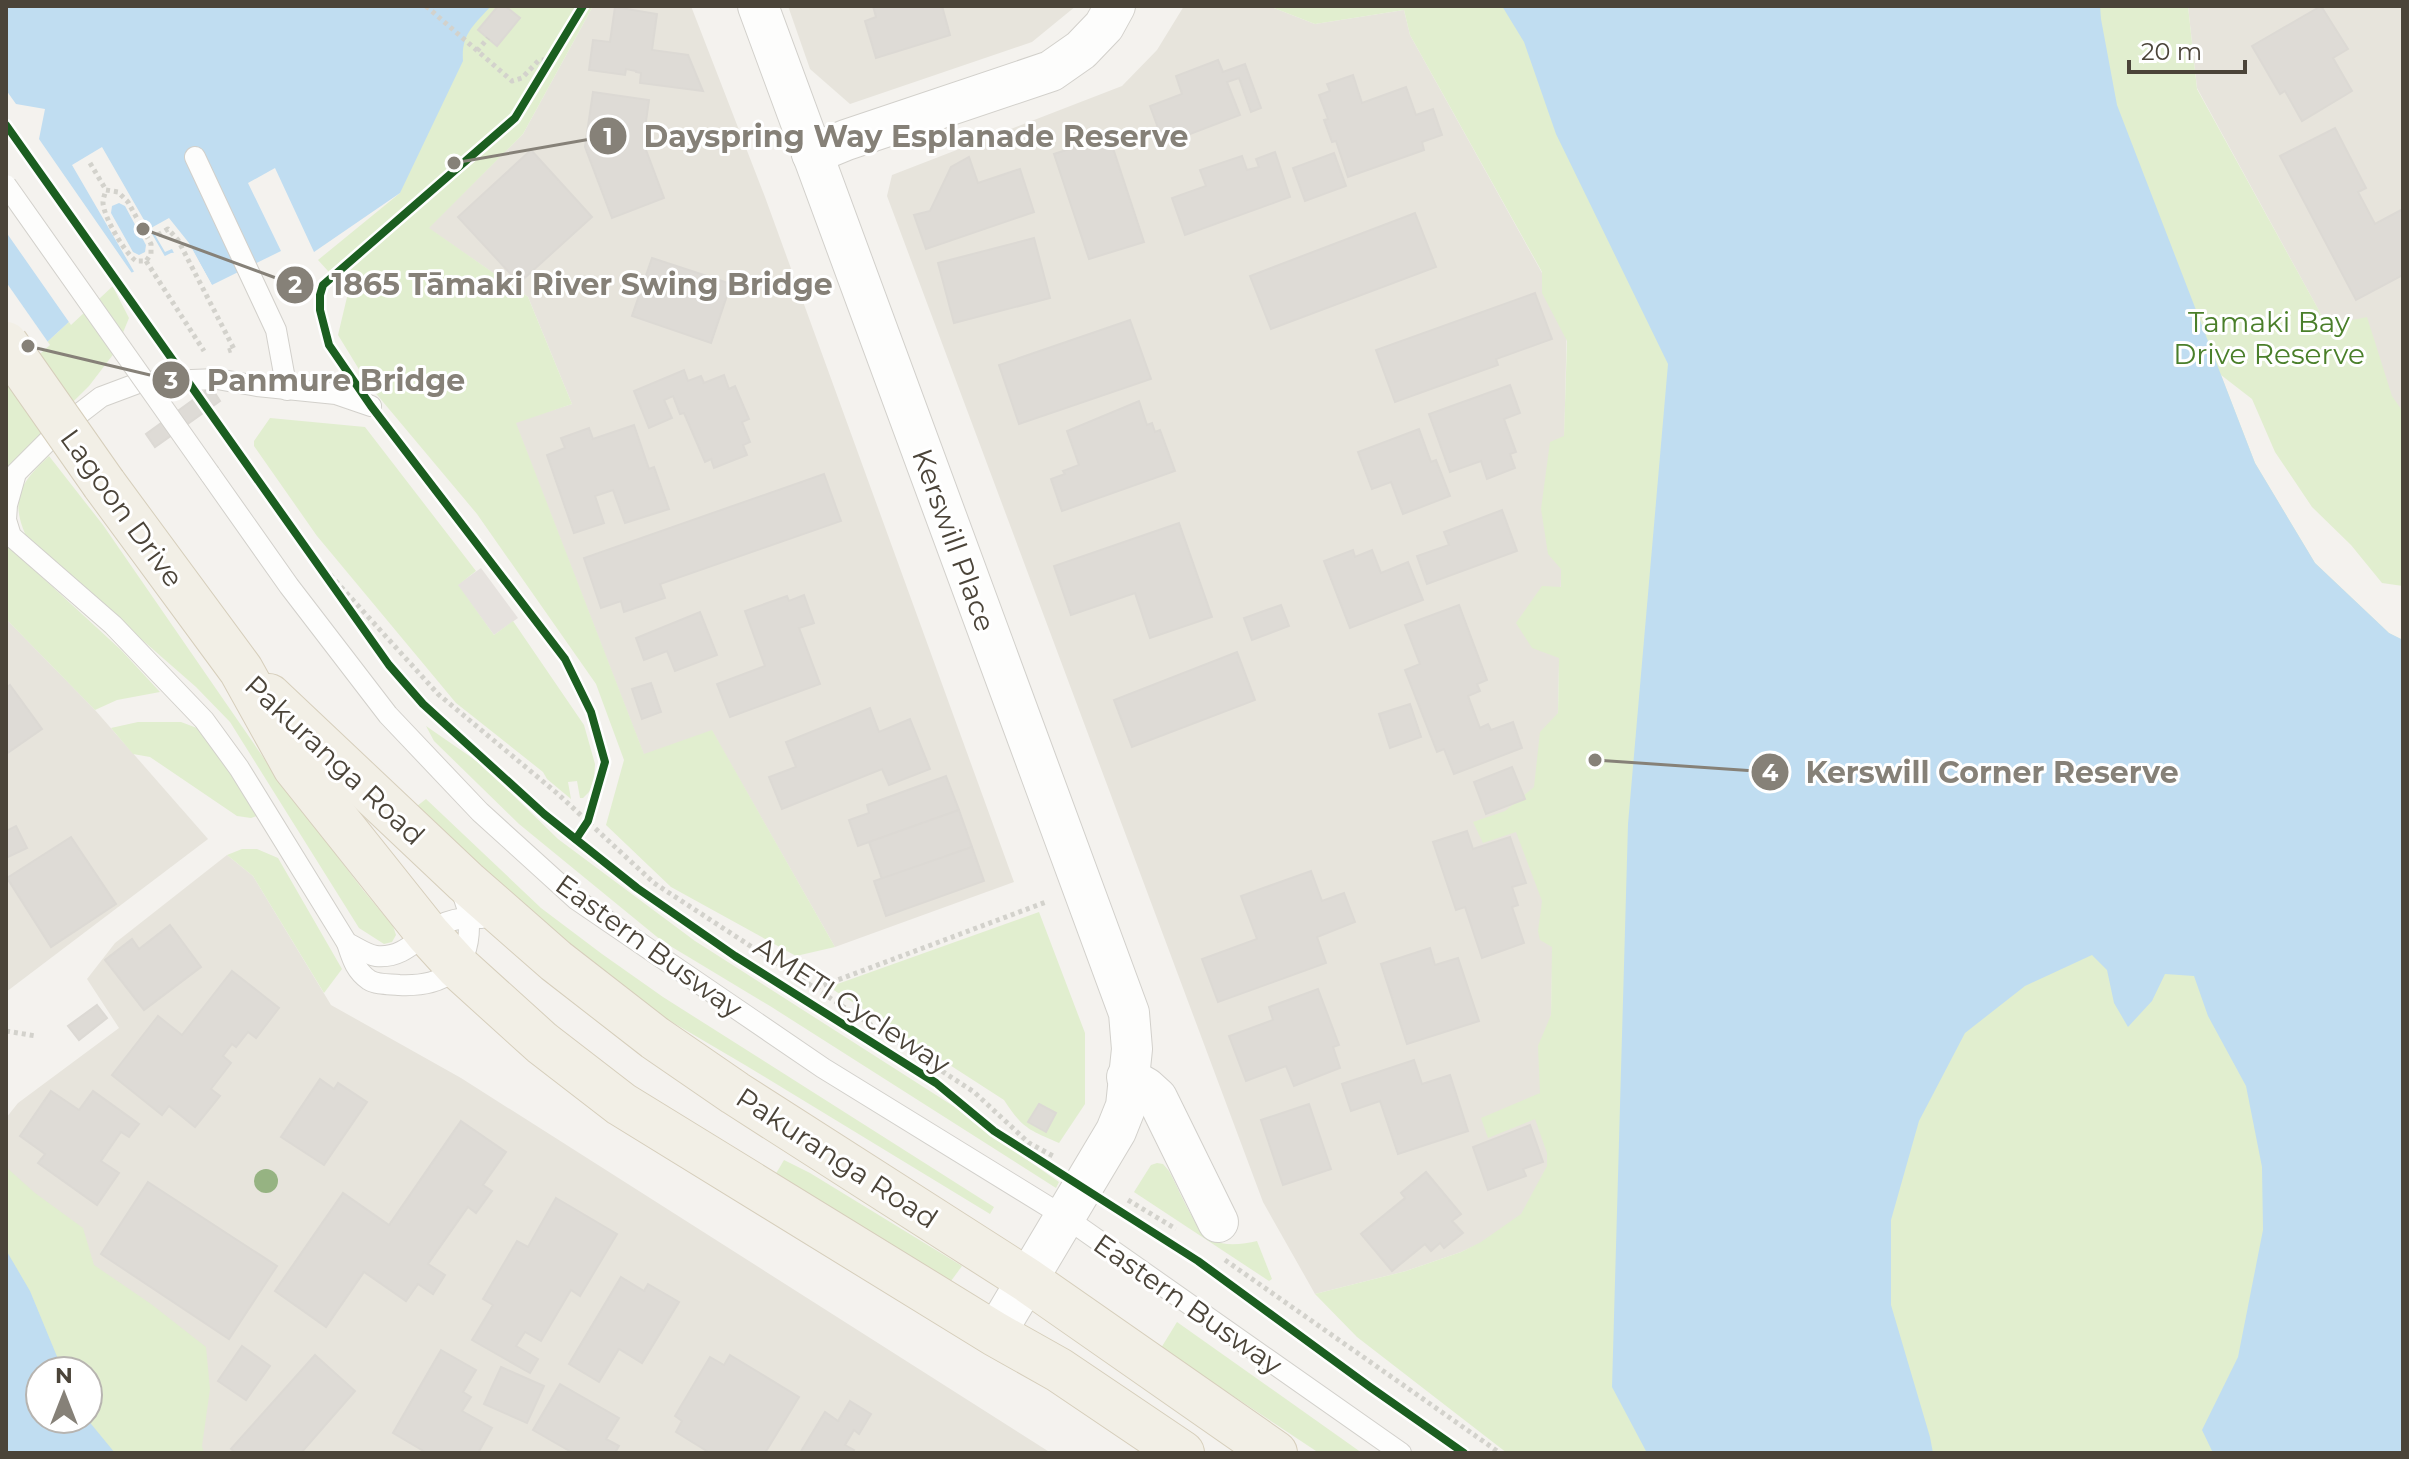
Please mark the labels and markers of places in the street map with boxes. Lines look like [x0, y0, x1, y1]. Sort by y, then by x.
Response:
callout: Dayspring Way Esplanade Reserve [588, 109, 1204, 163]
callout: 1865 Tāmaki River Swing Bridge [275, 258, 848, 312]
callout: Panmure Bridge [151, 353, 482, 407]
callout: Kerswill Corner Reserve [1750, 745, 2195, 799]

